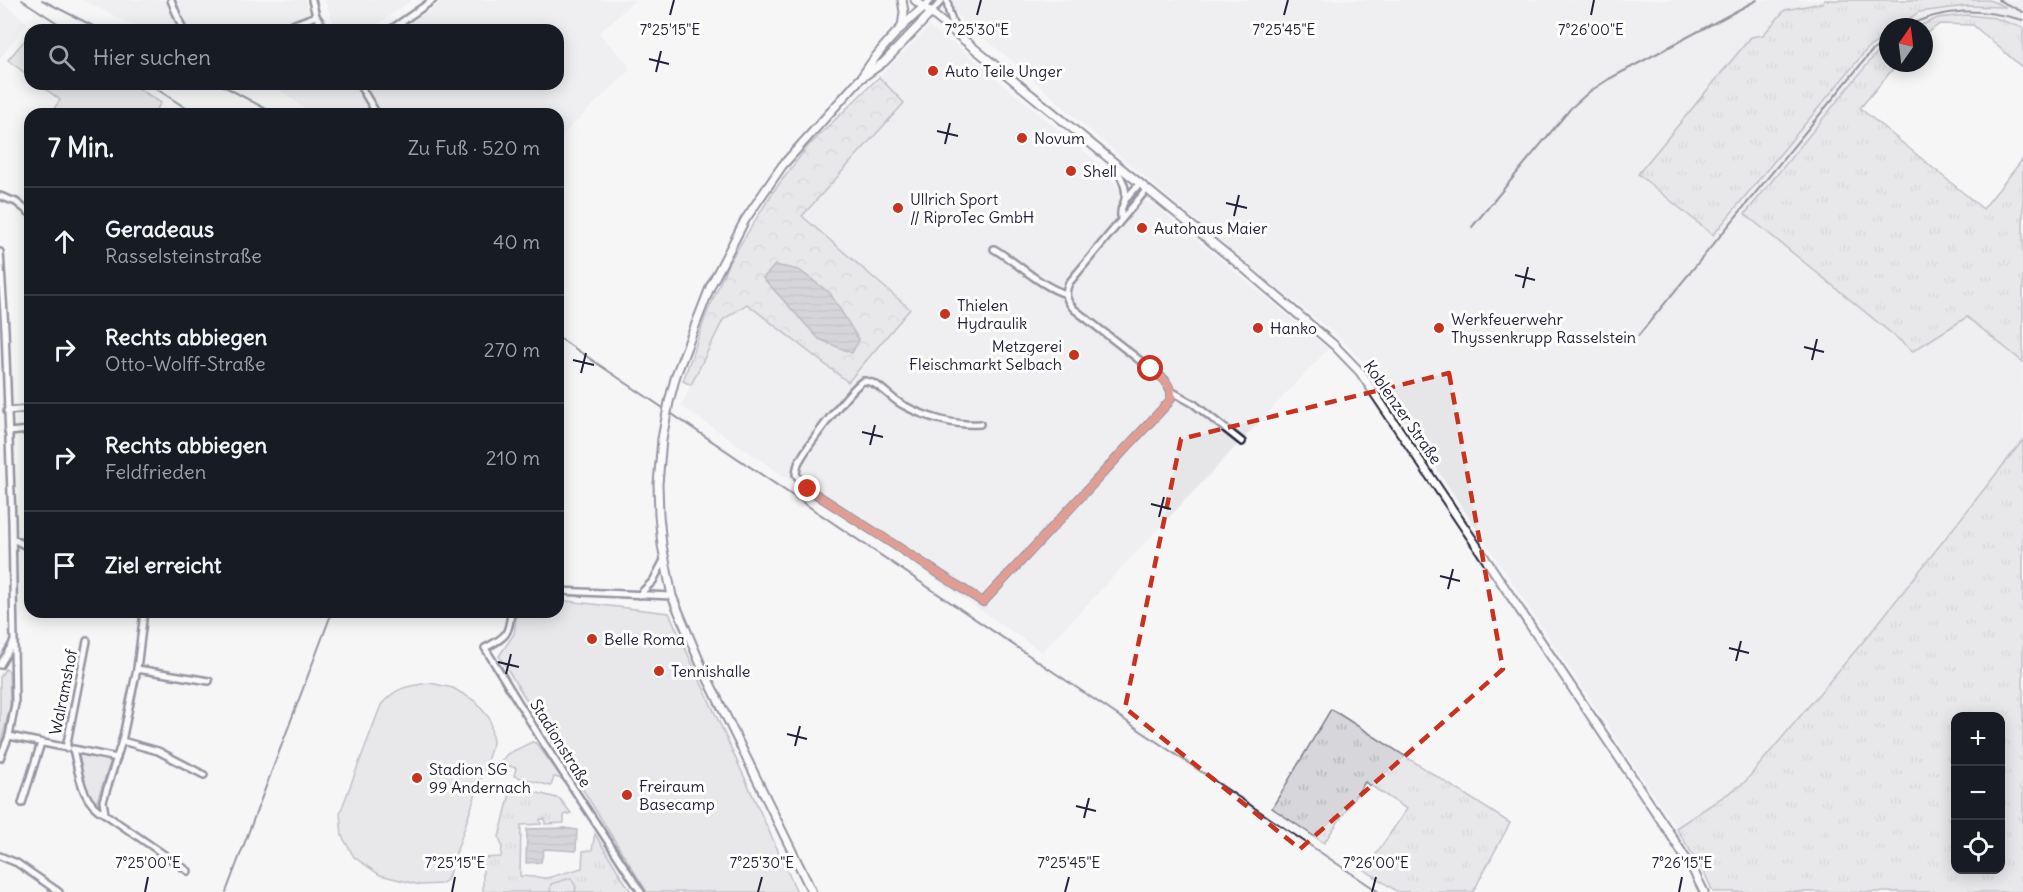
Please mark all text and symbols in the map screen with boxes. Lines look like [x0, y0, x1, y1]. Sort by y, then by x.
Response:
north arrow [1879, 18, 1933, 72]
text: 7°25'15"E [640, 20, 700, 39]
text: 7°25'30"E [945, 20, 1009, 39]
text: 7°25'45"E [1253, 20, 1316, 39]
text: 7°26'00"E [1558, 20, 1624, 39]
search box [24, 24, 564, 90]
icon: search [45, 41, 78, 74]
text: Hier suchen [93, 43, 211, 71]
place label: Auto Teile Unger [945, 61, 1063, 81]
marker: Auto Teile Unger [926, 64, 940, 78]
place label: Novum [1034, 128, 1085, 148]
text: 7 Min. [48, 131, 114, 164]
marker: Novum [1015, 131, 1029, 145]
text: Zu Fuß · 520 m [408, 135, 540, 160]
place label: Shell [1083, 161, 1117, 181]
marker: Shell [1064, 164, 1078, 178]
place label: Ullrich Sport // RiproTec GmbH [910, 189, 1034, 227]
marker: Ullrich Sport // RiproTec GmbH [891, 201, 905, 215]
text: Geradeaus [105, 215, 214, 243]
place label: Autohaus Maier [1154, 218, 1268, 238]
marker: Autohaus Maier [1135, 221, 1149, 235]
icon: ahead [48, 225, 81, 258]
text: 40 m [493, 229, 540, 254]
text: Rasselsteinstraße [105, 243, 262, 268]
place label: Thielen Hydraulik [957, 295, 1027, 333]
marker: Thielen Hydraulik [938, 307, 952, 321]
place label: Werkfeuerwehr Thyssenkrupp Rasselstein [1451, 309, 1636, 347]
place label: Hanko [1270, 318, 1317, 338]
marker: Hanko [1251, 321, 1265, 335]
marker: Werkfeuerwehr Thyssenkrupp Rasselstein [1432, 321, 1446, 335]
text: Rechts abbiegen [105, 323, 267, 351]
icon: right [48, 333, 81, 366]
place label: Metzgerei Fleischmarkt Selbach [909, 336, 1062, 374]
text: 270 m [484, 337, 540, 362]
marker: Metzgerei Fleischmarkt Selbach [1067, 348, 1081, 362]
text: Otto-Wolff-Straße [105, 351, 265, 376]
route start [1137, 355, 1163, 381]
street label: Koblenzer Straße [1360, 356, 1446, 468]
text: Rechts abbiegen [105, 431, 267, 459]
icon: right [48, 441, 81, 474]
text: 210 m [486, 445, 540, 470]
text: Feldfrieden [105, 459, 206, 484]
route end [794, 475, 820, 501]
icon: arrive [48, 549, 81, 582]
text: Ziel erreicht [105, 551, 222, 579]
place label: Belle Roma [604, 629, 685, 649]
marker: Belle Roma [585, 632, 599, 646]
street label: Walramshof [45, 647, 81, 737]
place label: Tennishalle [671, 661, 750, 681]
marker: Tennishalle [652, 664, 666, 678]
street label: Stadionstraße [526, 695, 596, 791]
map controls [1951, 712, 2005, 874]
button: + [1951, 712, 2005, 766]
place label: Stadion SG 99 Andernach [429, 759, 531, 797]
button: − [1951, 766, 2005, 820]
marker: Stadion SG 99 Andernach [410, 771, 424, 785]
place label: Freiraum Basecamp [639, 776, 715, 814]
marker: Freiraum Basecamp [620, 788, 634, 802]
button: locate [1951, 820, 2005, 874]
text: 7°25'00"E [115, 853, 181, 872]
text: 7°25'15"E [425, 853, 485, 872]
text: 7°25'30"E [730, 853, 794, 872]
text: 7°25'45"E [1038, 853, 1101, 872]
text: 7°26'00"E [1343, 853, 1409, 872]
text: 7°26'15"E [1652, 853, 1712, 872]

